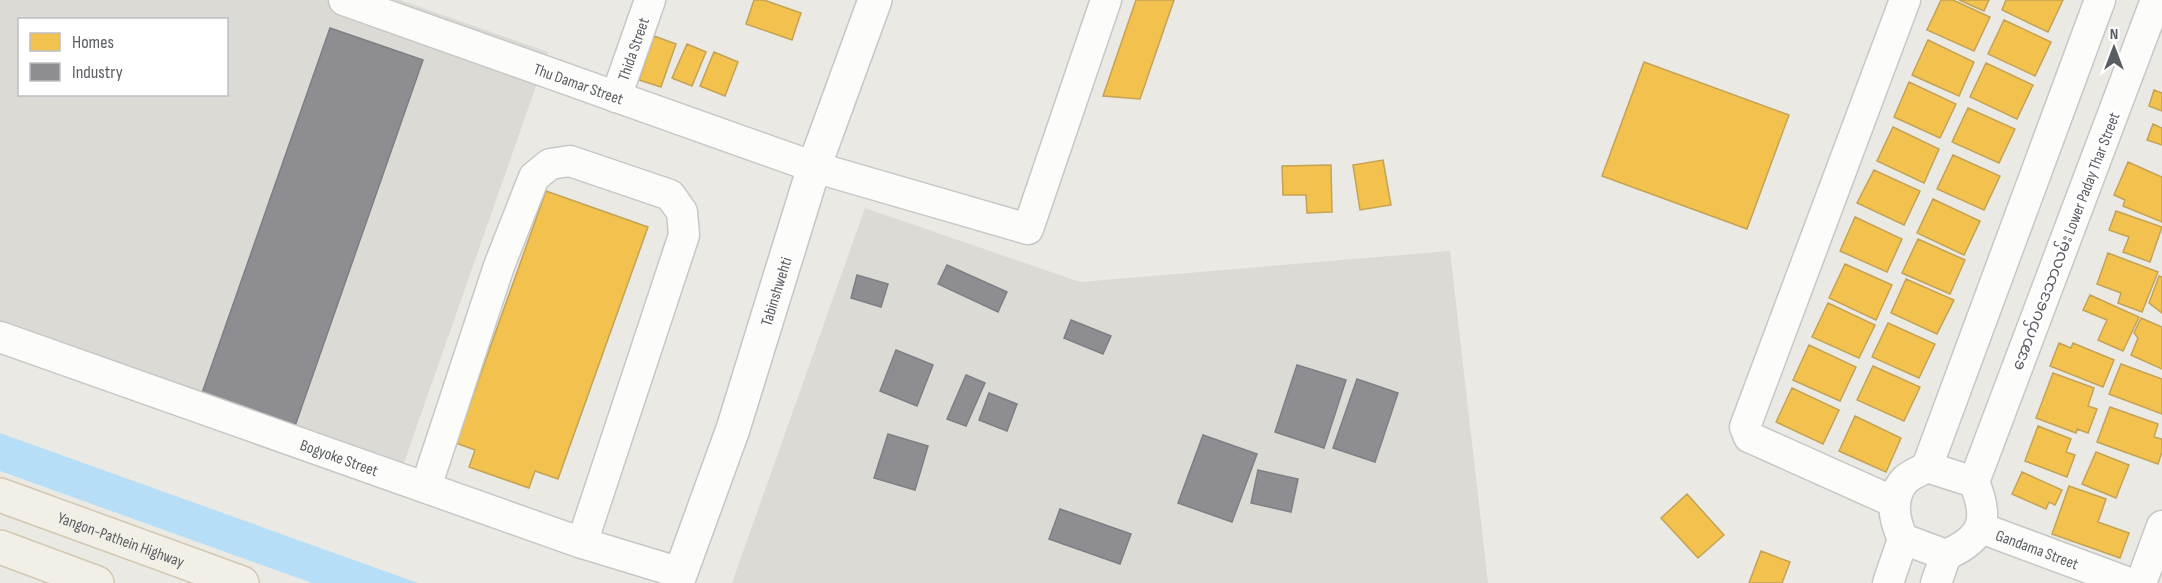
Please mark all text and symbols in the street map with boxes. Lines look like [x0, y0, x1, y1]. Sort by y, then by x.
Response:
street label: Thida Street [615, 15, 654, 83]
legend [18, 18, 228, 96]
north arrow [2084, 18, 2144, 78]
text: N [2110, 25, 2118, 44]
text: Homes [72, 32, 114, 53]
street label: Thu Damar Street [531, 60, 626, 109]
text: Industry [72, 62, 123, 83]
street label: အောက်ပဒေသာလမ်း Lower Paday Thar Street [2006, 109, 2125, 373]
street label: Tabinshwehti [757, 255, 797, 328]
street label: Bogyoke Street [297, 436, 380, 481]
street label: Yangon-Pathein Highway [55, 509, 187, 572]
street label: Gandama Street [1993, 526, 2081, 574]

